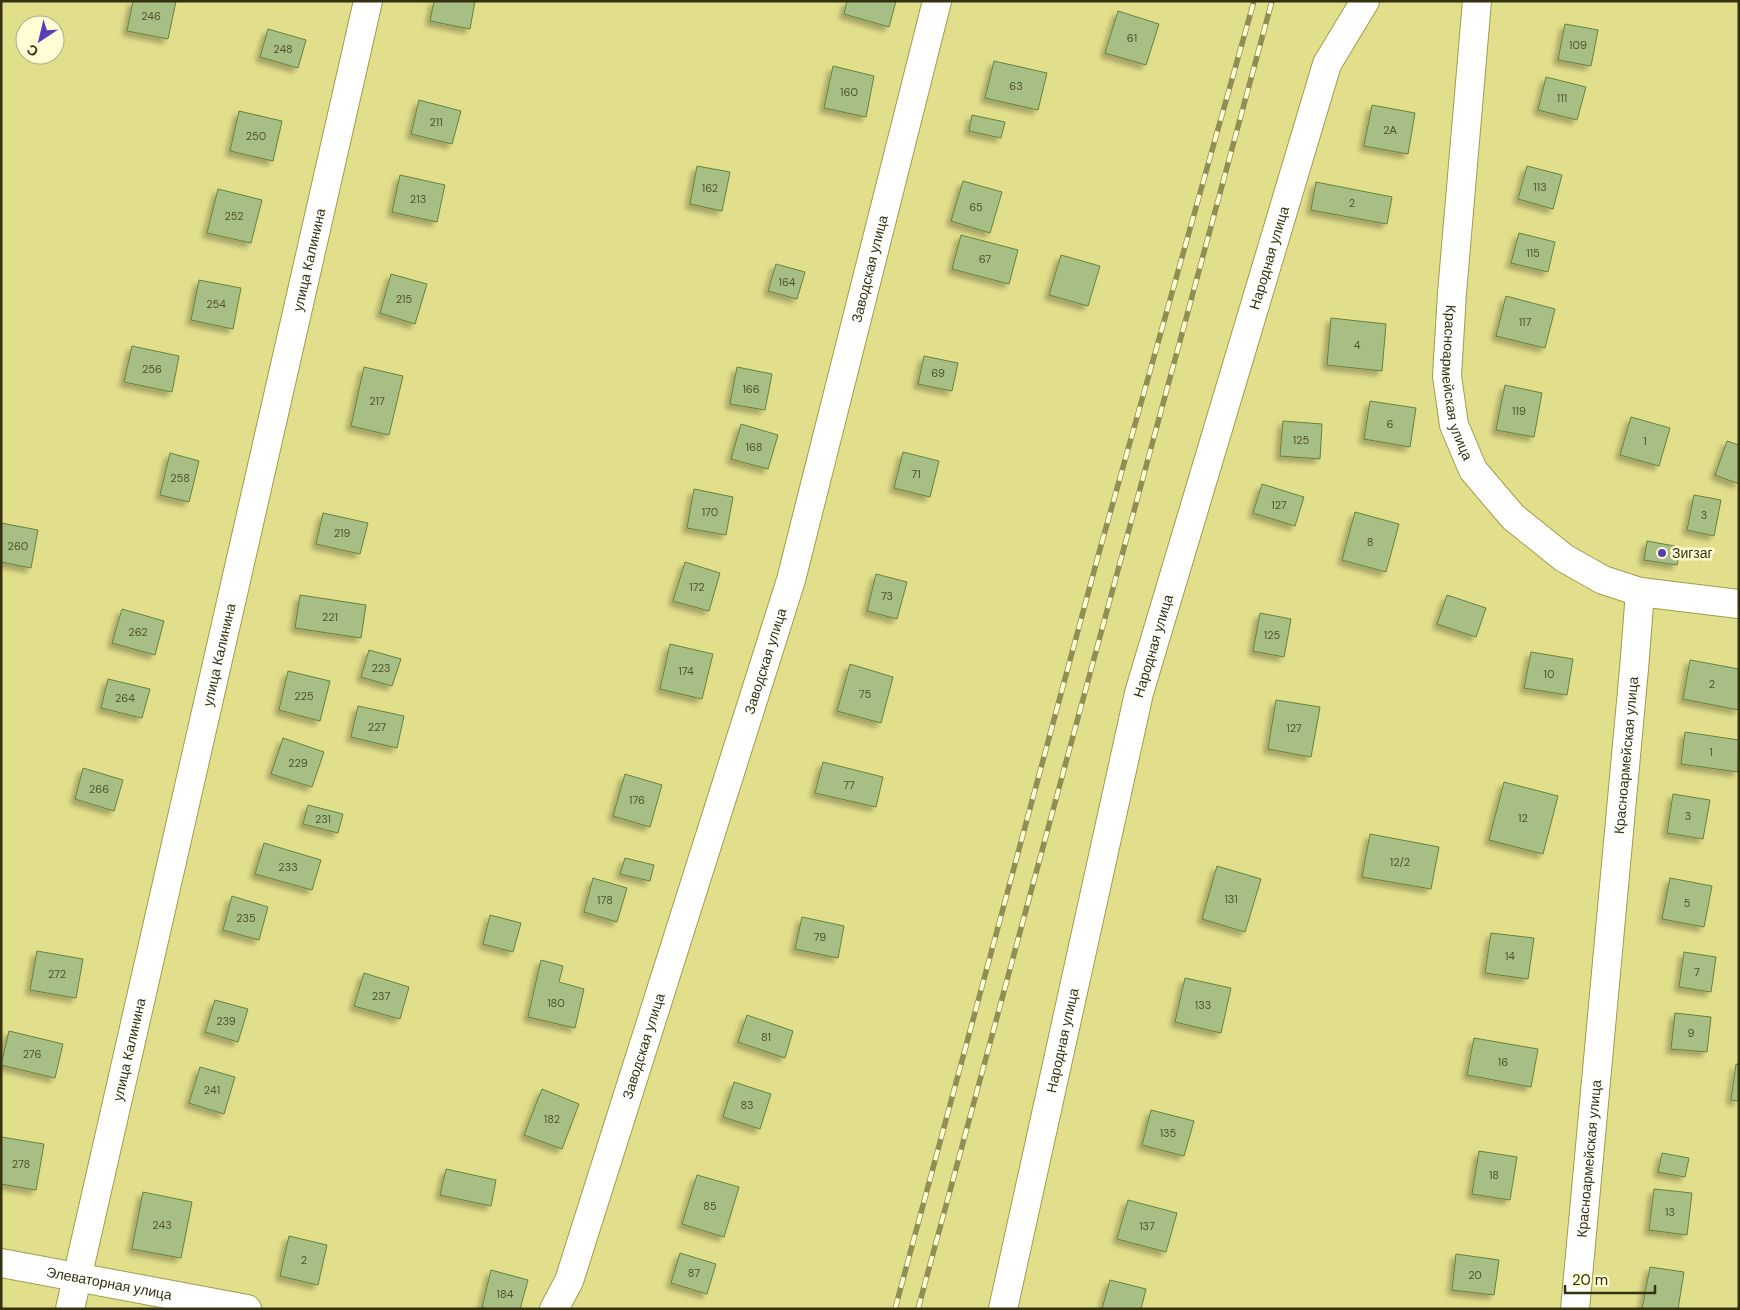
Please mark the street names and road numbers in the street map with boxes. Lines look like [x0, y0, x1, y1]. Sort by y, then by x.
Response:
street label: Народная улица [1245, 204, 1293, 312]
street label: улица Калинина [289, 206, 330, 313]
street label: Заводская улица [847, 213, 892, 324]
street label: Красноармейская улица [1438, 304, 1477, 463]
street label: Народная улица [1129, 592, 1177, 700]
street label: улица Калинина [199, 601, 240, 708]
street label: Заводская улица [740, 606, 791, 716]
street label: Красноармейская улица [1610, 676, 1642, 835]
street label: Народная улица [1042, 986, 1083, 1095]
street label: Заводская улица [618, 991, 669, 1102]
street label: улица Калинина [109, 996, 150, 1103]
street label: Красноармейская улица [1573, 1079, 1605, 1238]
street label: Элеваторная улица [45, 1263, 174, 1304]

